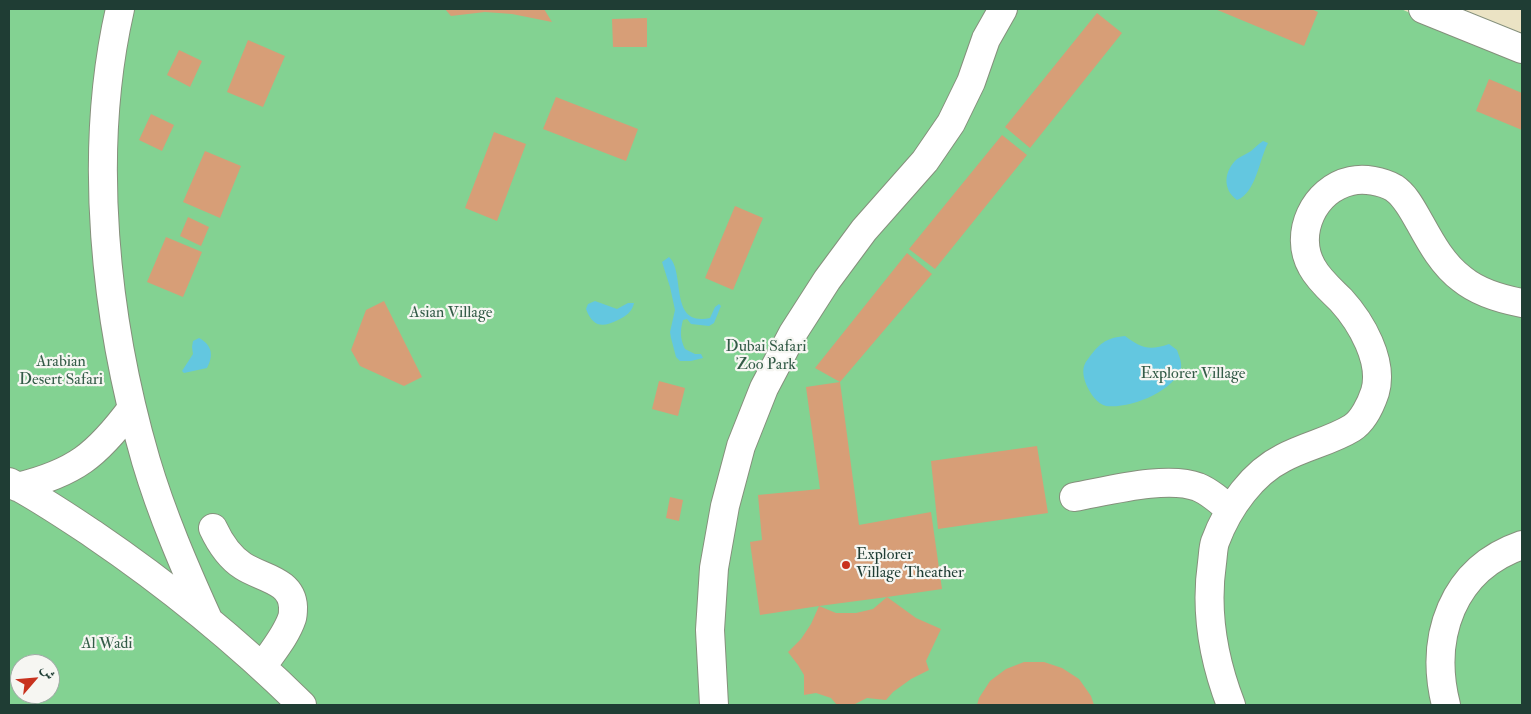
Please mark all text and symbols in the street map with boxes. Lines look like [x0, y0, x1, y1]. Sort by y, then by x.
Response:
park label: Asian Village [410, 304, 492, 324]
park label: Dubai Safari Zoo Park [726, 338, 806, 376]
park label: Arabian Desert Safari [19, 353, 103, 391]
park label: Explorer Village [1140, 365, 1246, 385]
place label: Explorer Village Theather [856, 546, 964, 584]
marker: Explorer Village Theather [840, 559, 852, 571]
park label: Al Wadi [81, 635, 133, 655]
north arrow [10, 654, 60, 704]
text: ش [37, 662, 59, 682]

